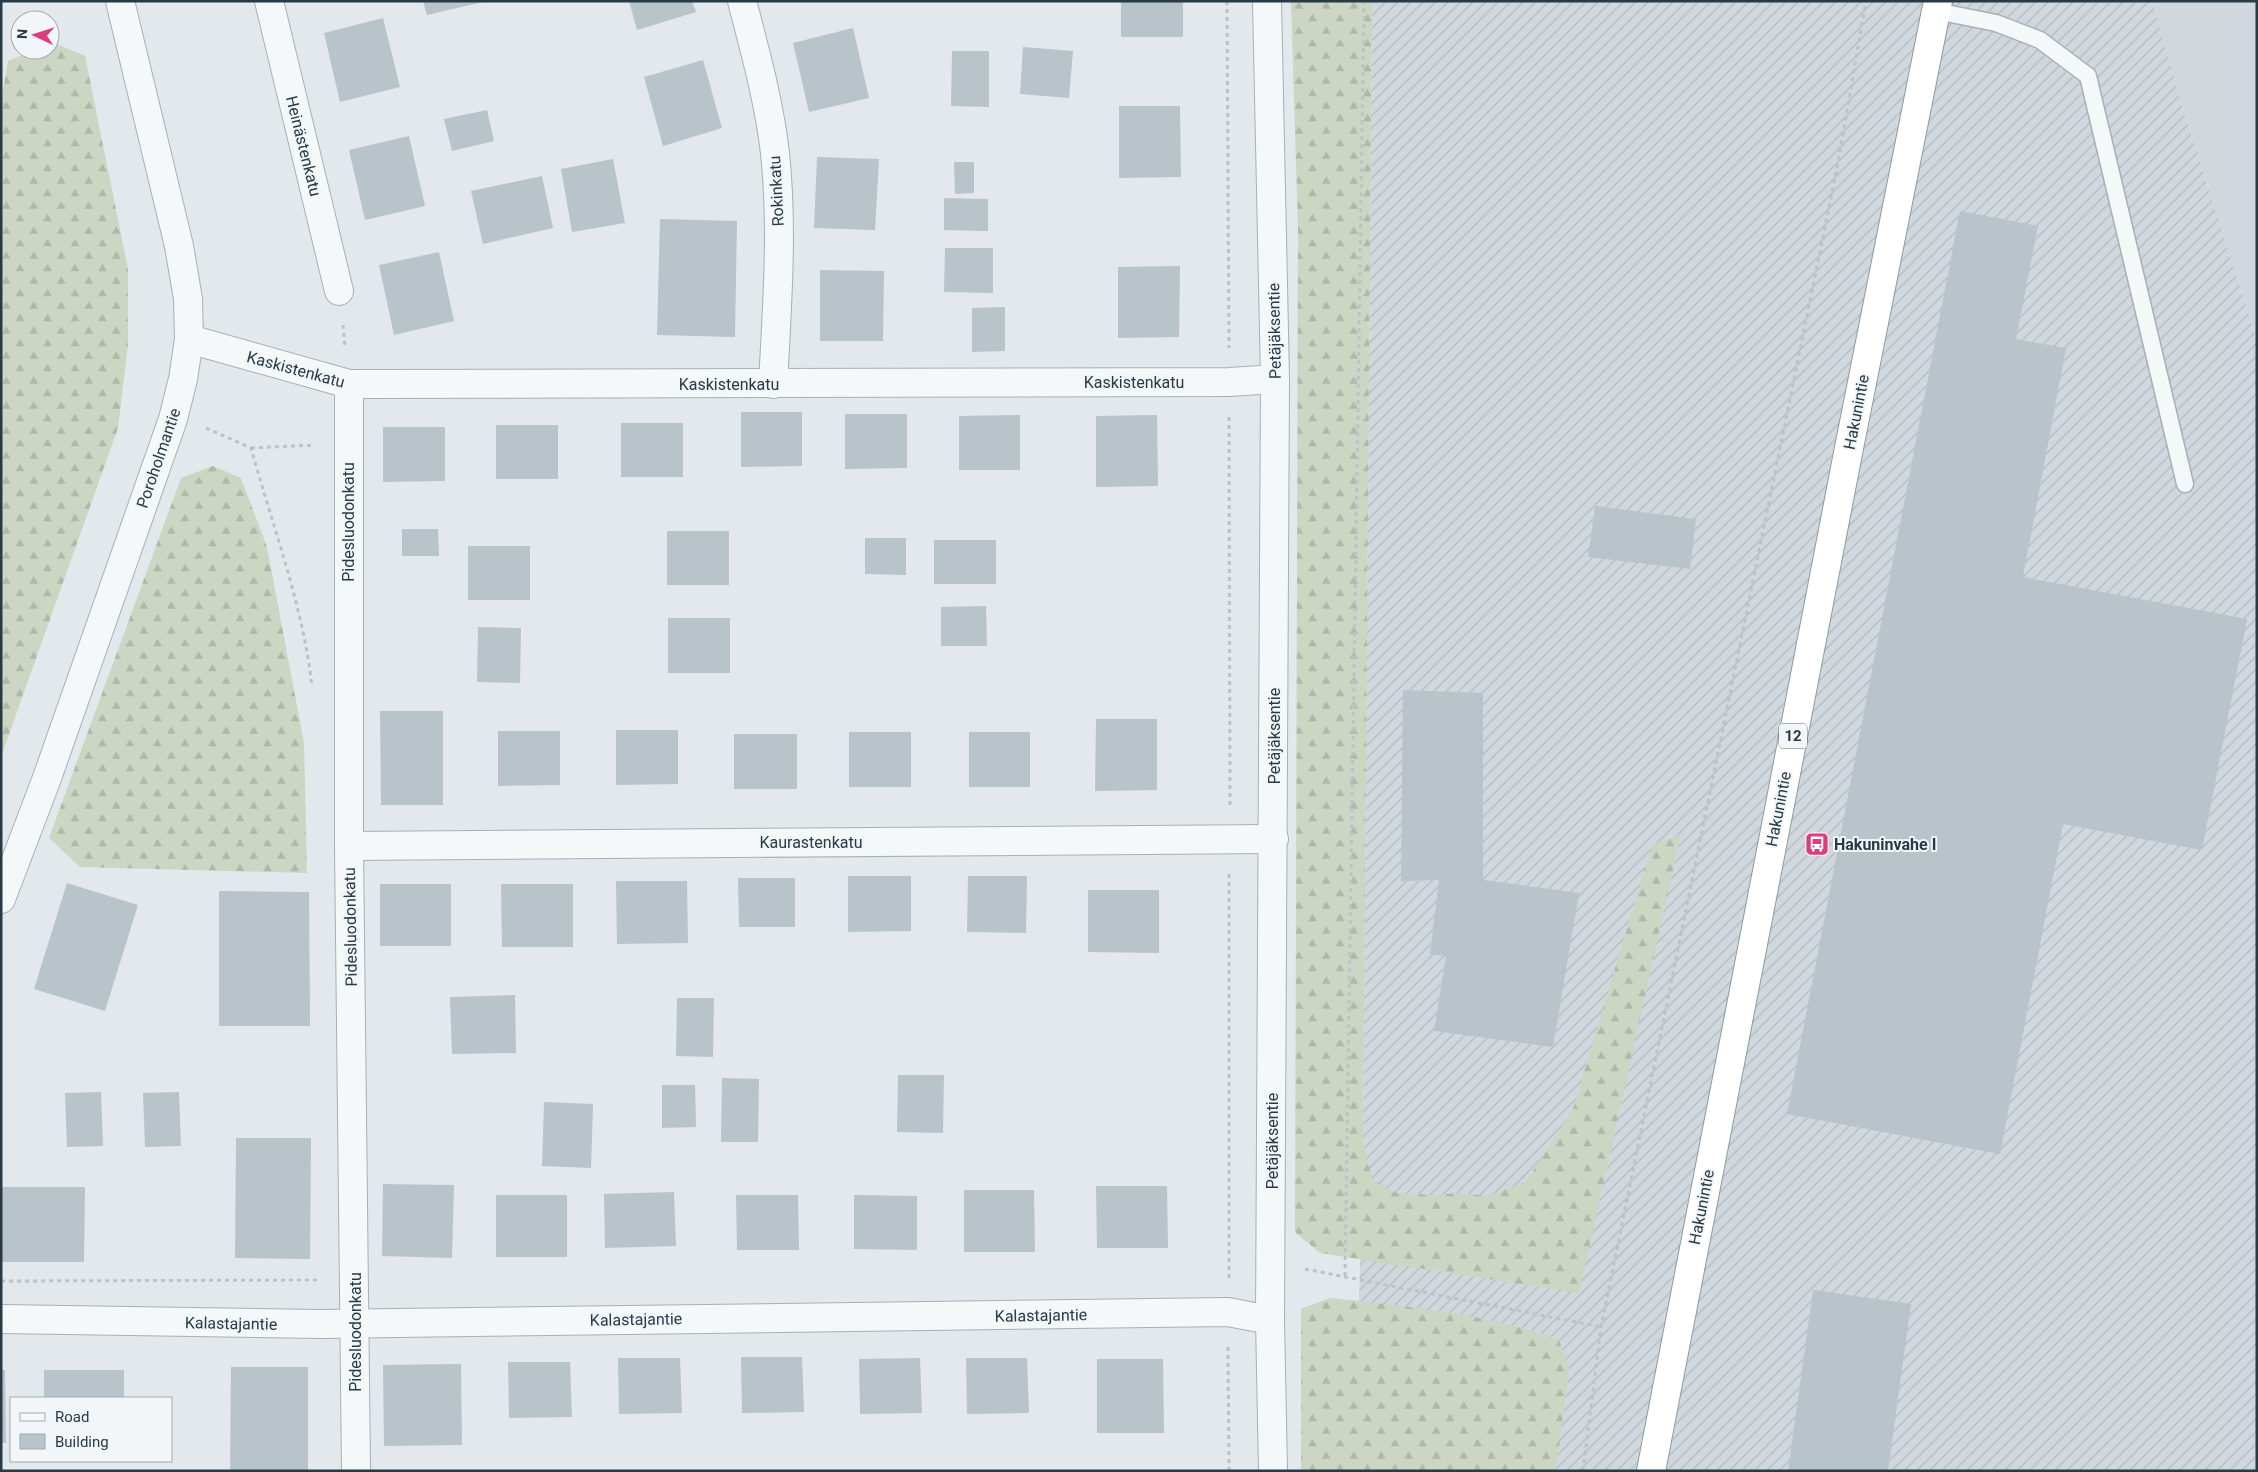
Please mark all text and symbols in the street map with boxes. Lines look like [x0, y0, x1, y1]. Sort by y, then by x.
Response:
north arrow [10, 10, 60, 60]
text: N [14, 29, 30, 40]
street label: Heinästenkatu [282, 94, 325, 198]
street label: Rokinkatu [765, 155, 788, 227]
street label: Petäjäksentie [1264, 283, 1285, 379]
street label: Kaskistenkatu [245, 347, 347, 392]
street label: Kaskistenkatu [1084, 373, 1184, 392]
street label: Hakunintie [1840, 373, 1873, 451]
street label: Kaskistenkatu [679, 375, 779, 394]
street label: Poroholmantie [132, 406, 184, 511]
street label: Pidesluodonkatu [339, 462, 358, 582]
street label: Petäjäksentie [1265, 688, 1284, 784]
road number: 12 [1779, 724, 1807, 748]
street label: Hakunintie [1762, 770, 1795, 848]
bus stop icon: Hakuninvahe I [1804, 831, 1830, 857]
street label: Kaurastenkatu [759, 833, 863, 852]
place label: Hakuninvahe I [1834, 835, 1936, 854]
street label: Pidesluodonkatu [340, 867, 361, 987]
street label: Petäjäksentie [1263, 1093, 1282, 1189]
street label: Hakunintie [1685, 1168, 1718, 1246]
street label: Pidesluodonkatu [346, 1272, 365, 1392]
street label: Kalastajantie [995, 1305, 1087, 1326]
street label: Kalastajantie [590, 1309, 682, 1330]
street label: Kalastajantie [185, 1313, 277, 1334]
legend [10, 1397, 172, 1462]
text: Road [55, 1408, 89, 1426]
text: Building [55, 1433, 109, 1451]

